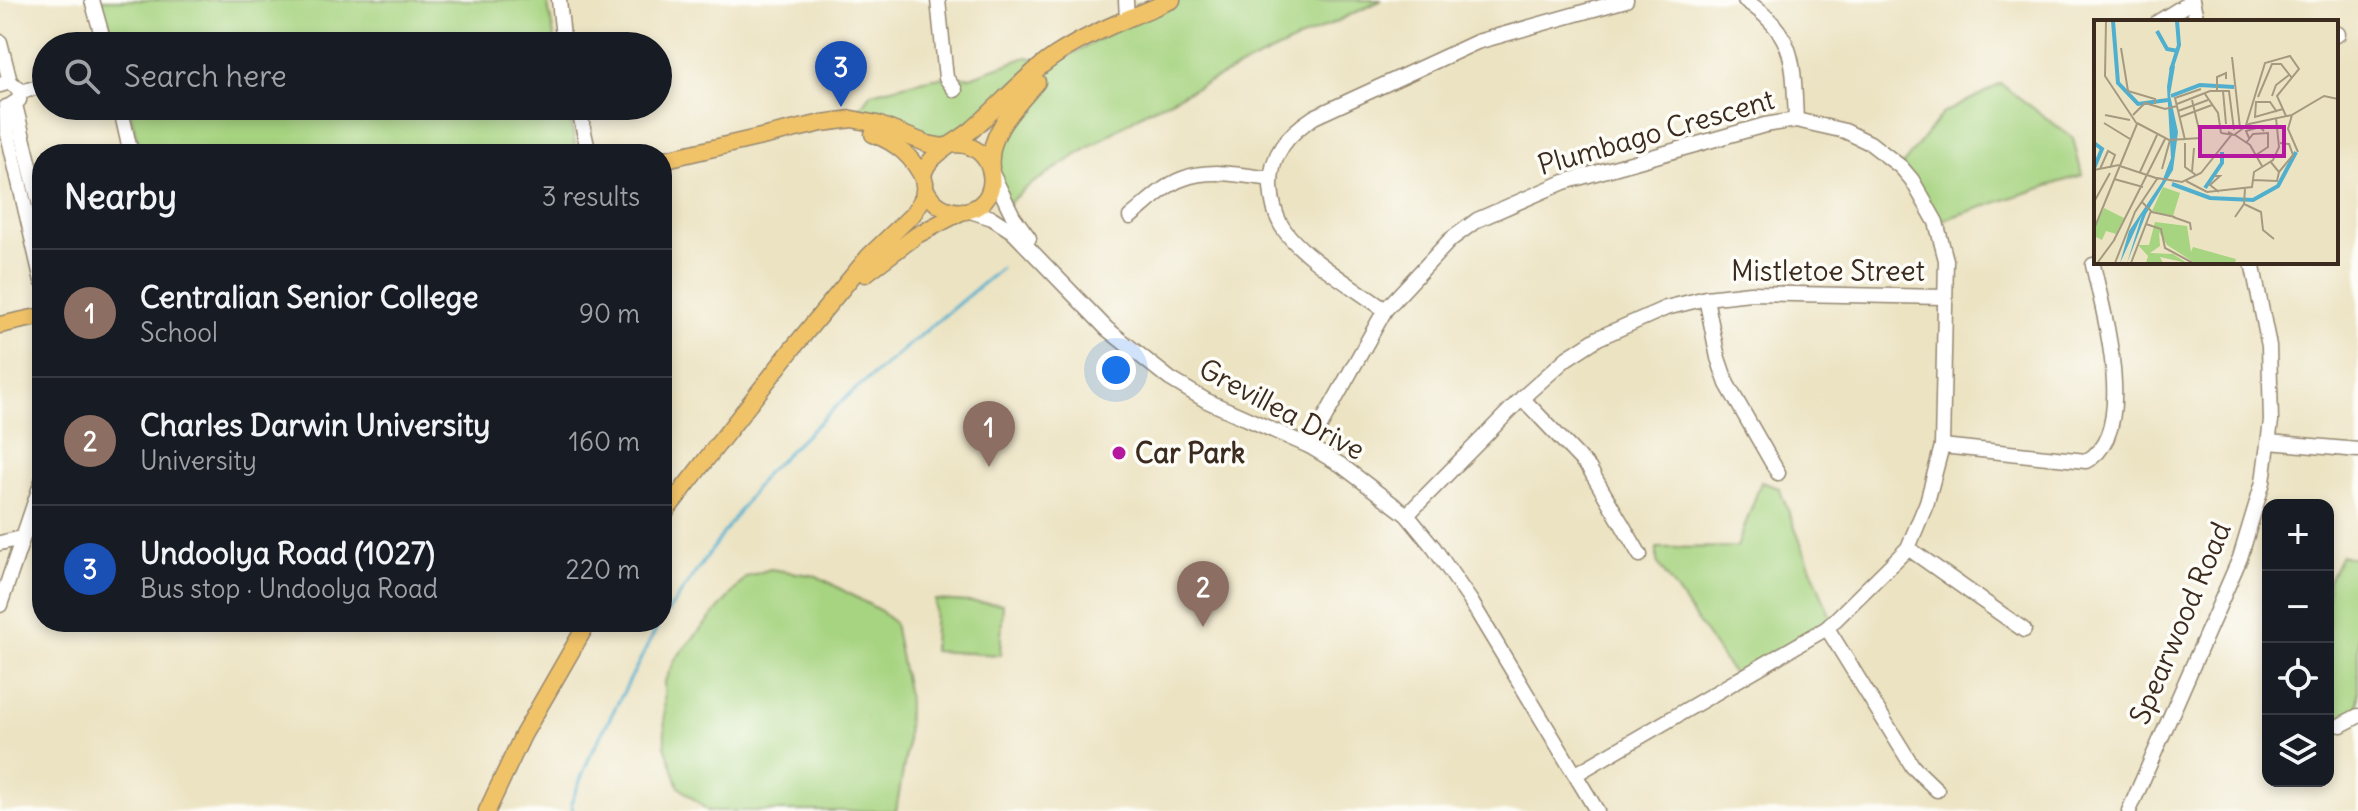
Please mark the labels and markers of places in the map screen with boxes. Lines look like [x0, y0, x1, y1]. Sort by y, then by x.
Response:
pin: 3 [815, 41, 867, 107]
pin: 1 [963, 401, 1015, 467]
place label: Car Park [1135, 435, 1245, 471]
marker: Car Park [1110, 444, 1128, 462]
pin: 2 [1177, 561, 1229, 627]

